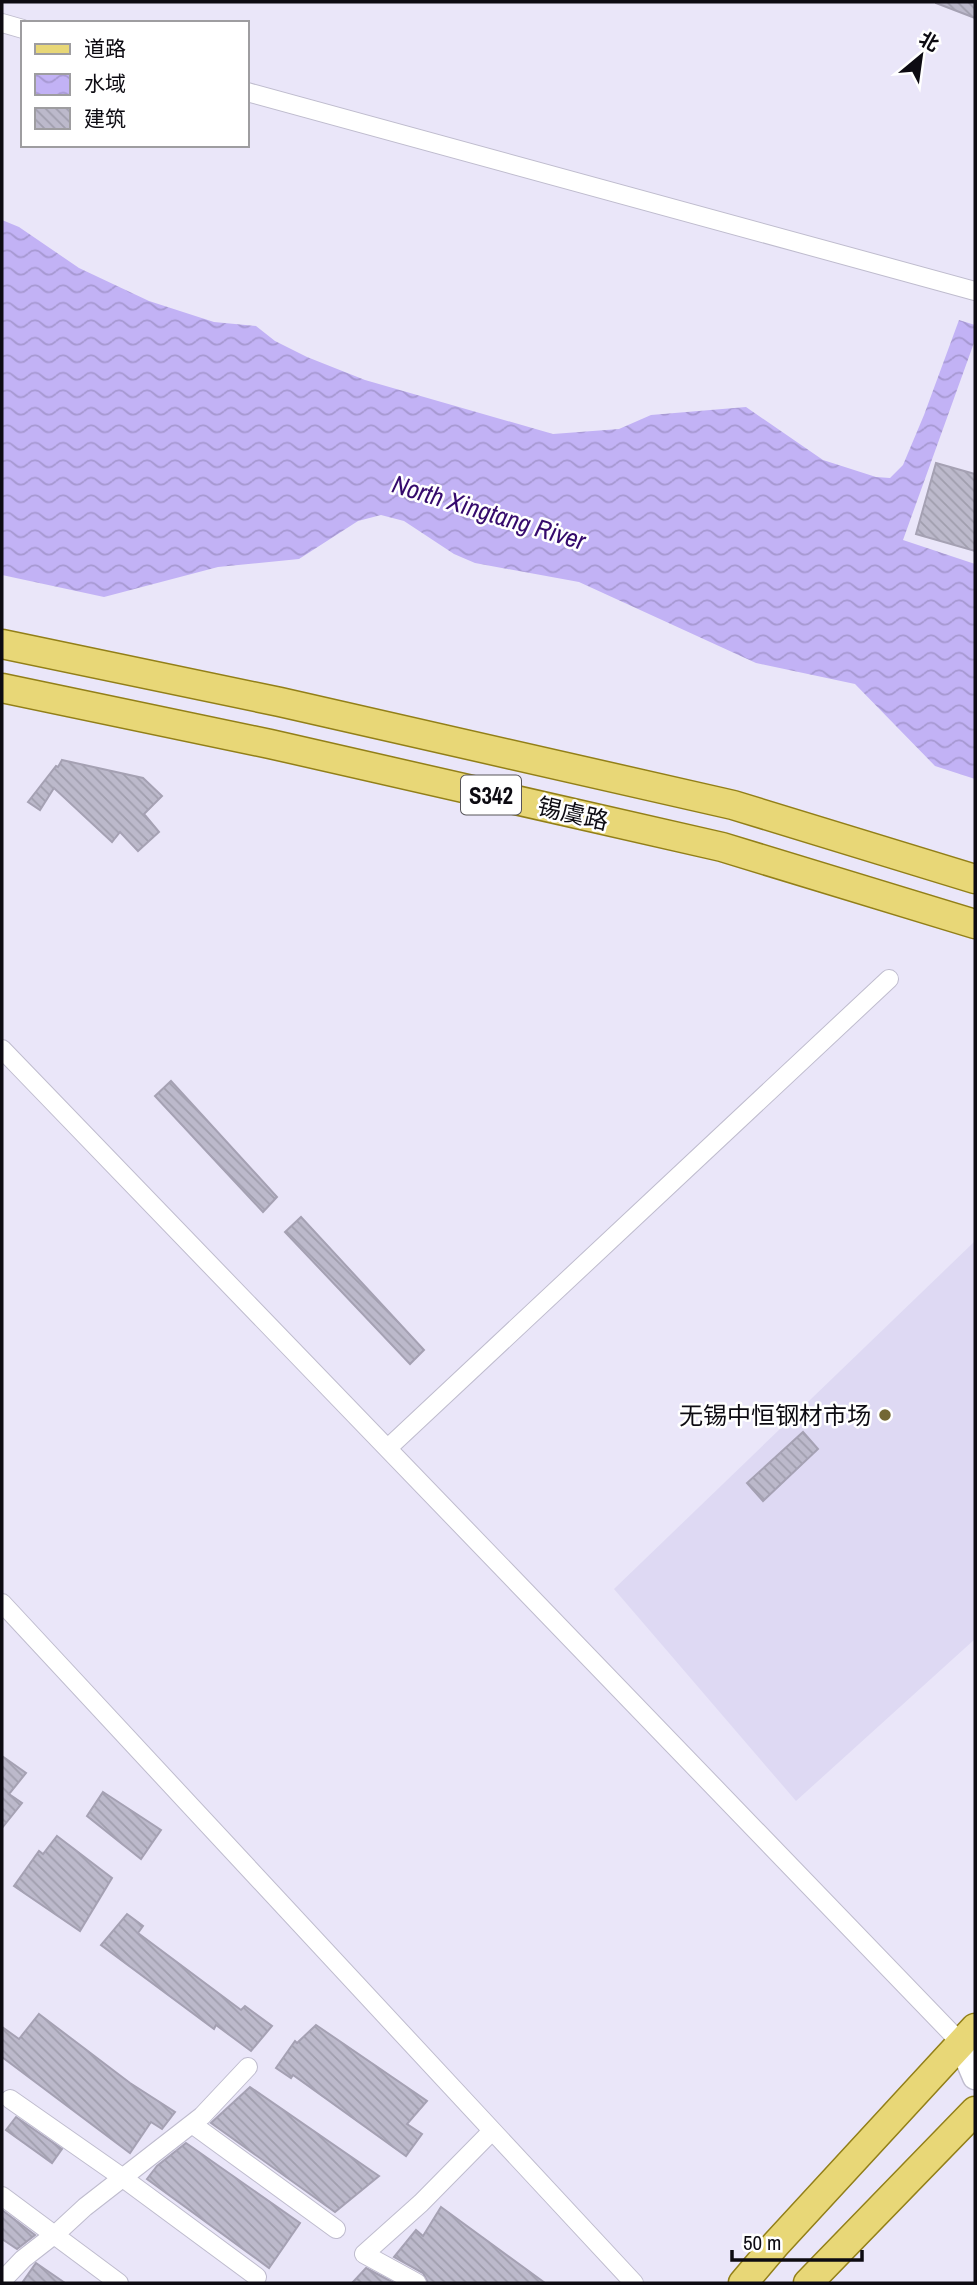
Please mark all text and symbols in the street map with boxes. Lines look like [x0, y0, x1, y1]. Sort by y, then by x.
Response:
legend [21, 21, 248, 147]
north arrow [886, 21, 956, 91]
text: 北 [915, 25, 944, 57]
text: 道路 [84, 34, 126, 63]
text: 水域 [84, 69, 126, 98]
text: 建筑 [84, 104, 126, 133]
water label: North Xingtang River [388, 466, 591, 558]
road number: S342 [461, 776, 521, 814]
street label: 锡虞路 [534, 789, 612, 837]
place label: 无锡中恒钢材市场 [679, 1399, 871, 1431]
marker: 无锡中恒钢材市场 [877, 1407, 893, 1423]
scale bar [732, 2218, 862, 2262]
text: 50 m [743, 2228, 781, 2257]

